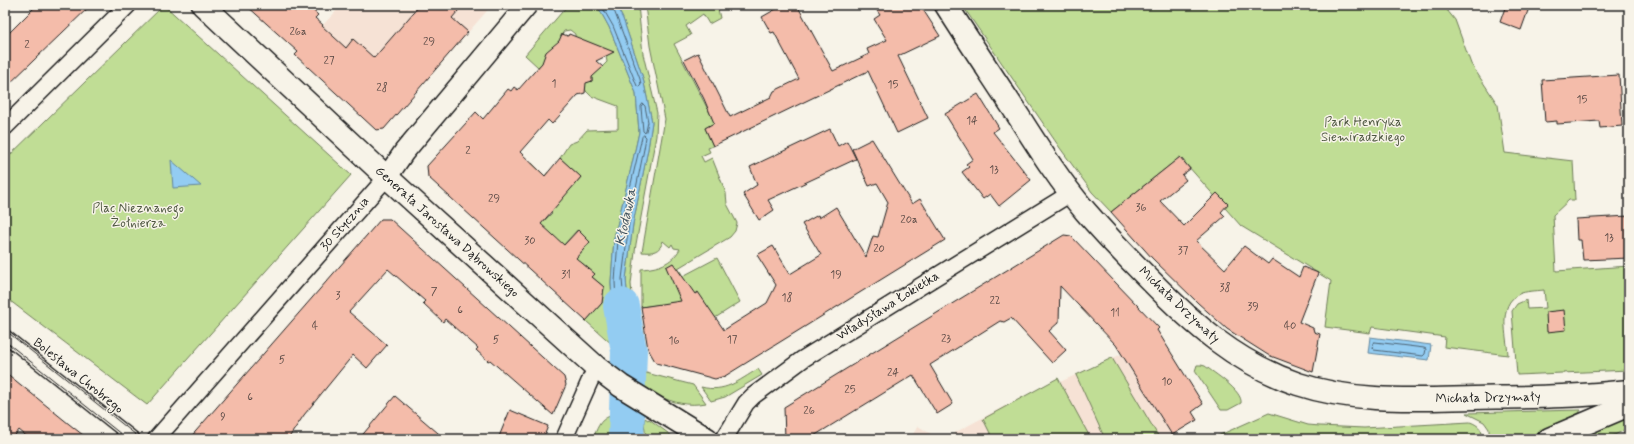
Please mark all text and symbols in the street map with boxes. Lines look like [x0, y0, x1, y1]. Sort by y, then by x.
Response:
house number: 26a [289, 25, 307, 39]
house number: 29 [423, 35, 435, 49]
house number: 2 [24, 38, 30, 52]
house number: 27 [324, 54, 335, 68]
house number: 1 [552, 77, 557, 91]
house number: 15 [888, 78, 899, 92]
house number: 28 [376, 81, 388, 95]
house number: 15 [1577, 93, 1588, 107]
house number: 14 [966, 114, 978, 128]
park label: Park Henryka Siemiradzkiego [1321, 114, 1406, 146]
house number: 2 [465, 144, 471, 158]
street label: Generała Jarosława Dąbrowskiego [371, 163, 523, 301]
house number: 13 [989, 163, 999, 177]
water label: Kłodawka [611, 186, 641, 247]
house number: 29 [488, 192, 500, 206]
street label: 30 Stycznia [317, 193, 373, 255]
park label: Plac Nieznanego Żołnierza [92, 200, 184, 232]
house number: 36 [1135, 201, 1147, 215]
house number: 20a [900, 213, 918, 227]
house number: 13 [1604, 231, 1614, 245]
house number: 30 [524, 234, 536, 248]
house number: 20 [873, 242, 885, 256]
house number: 37 [1178, 244, 1189, 258]
street label: Michała Drzymały [1135, 263, 1223, 347]
street label: Władysława Łokietka [833, 267, 943, 345]
house number: 31 [561, 268, 571, 282]
house number: 19 [830, 268, 842, 282]
house number: 38 [1220, 281, 1231, 295]
house number: 7 [431, 285, 438, 299]
house number: 3 [336, 289, 341, 303]
house number: 18 [782, 291, 792, 305]
house number: 22 [989, 294, 1001, 308]
house number: 39 [1247, 300, 1259, 314]
house number: 6 [457, 303, 463, 317]
house number: 11 [1110, 306, 1120, 320]
house number: 4 [312, 319, 319, 333]
house number: 40 [1284, 319, 1296, 333]
house number: 23 [941, 332, 951, 346]
house number: 5 [493, 333, 500, 347]
house number: 17 [727, 333, 738, 347]
street label: Bolesława Chrobrego [29, 334, 127, 418]
house number: 16 [669, 334, 680, 348]
house number: 5 [279, 353, 286, 367]
house number: 24 [887, 366, 899, 380]
house number: 10 [1161, 375, 1173, 389]
house number: 25 [844, 383, 856, 397]
street label: Michała Drzymały [1435, 389, 1541, 407]
house number: 6 [247, 390, 253, 404]
house number: 26 [803, 404, 815, 418]
house number: 9 [220, 410, 226, 424]

